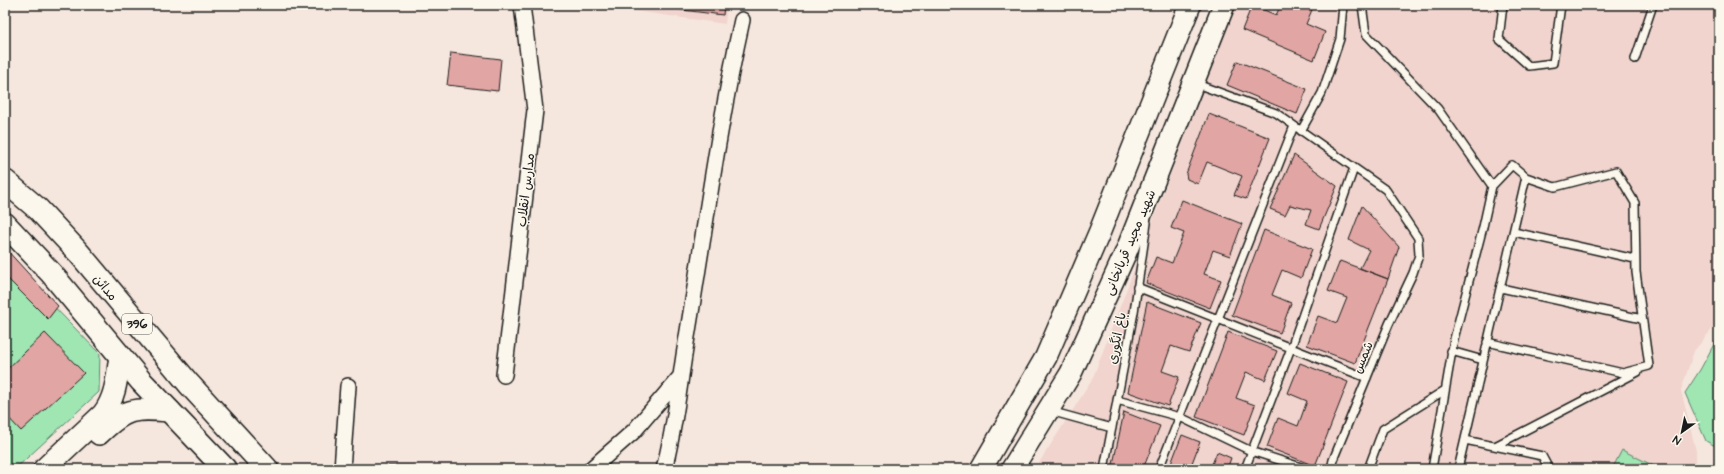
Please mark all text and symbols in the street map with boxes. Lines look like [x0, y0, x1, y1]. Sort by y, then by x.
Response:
street label: مدارس انقلاب [513, 152, 539, 228]
street label: شهید مجید قربانخانی [1100, 187, 1160, 298]
street label: مدائن [89, 270, 122, 305]
street label: باغ انگوری [1103, 311, 1131, 366]
road number: 396 [122, 314, 152, 334]
street label: شمس [1348, 339, 1378, 376]
north arrow [1662, 412, 1702, 452]
text: N [1670, 432, 1684, 448]

